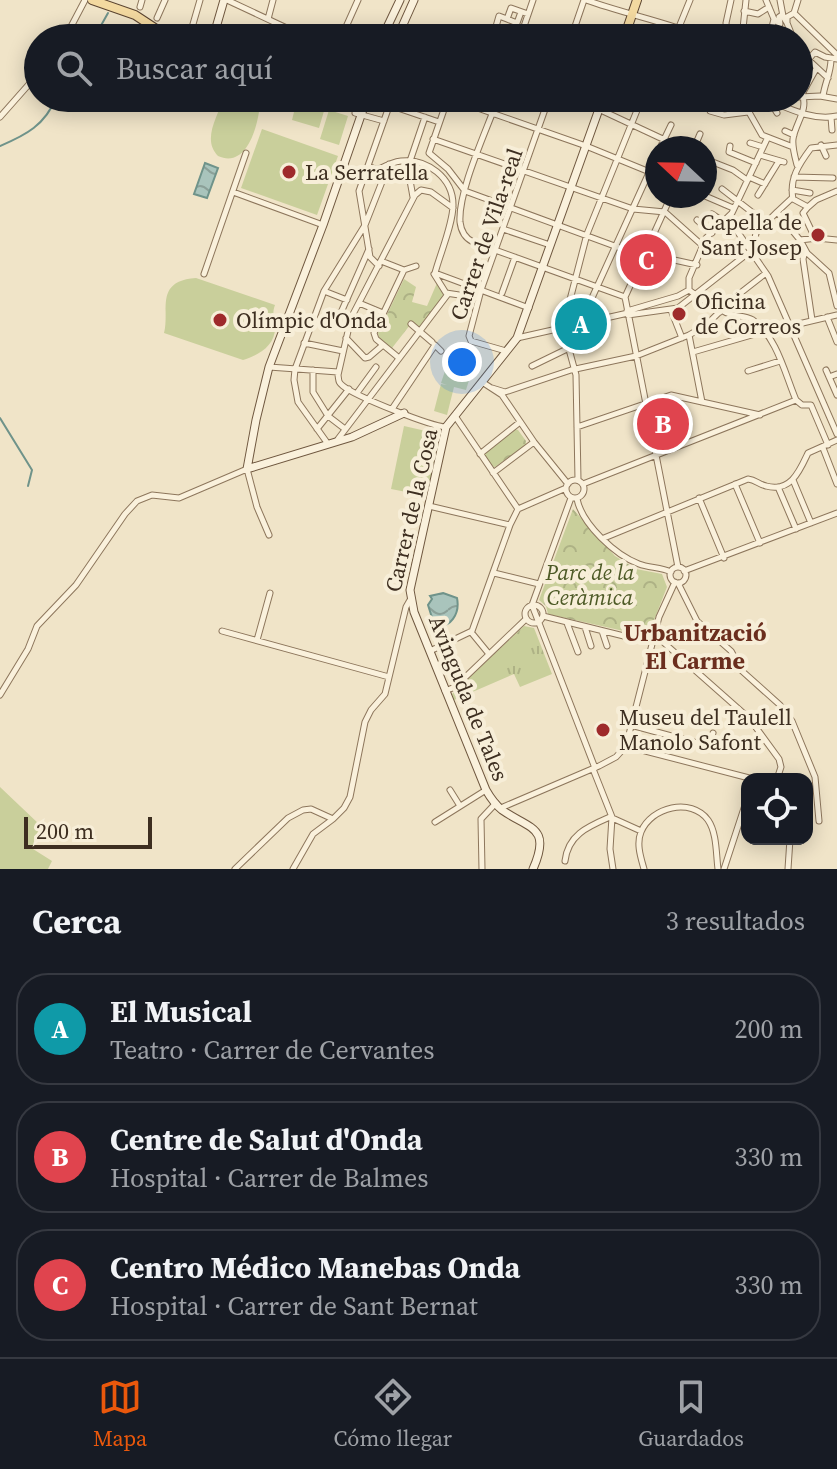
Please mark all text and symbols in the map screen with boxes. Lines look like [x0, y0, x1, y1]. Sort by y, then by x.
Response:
search box [24, 24, 813, 112]
icon: search [52, 46, 96, 90]
text: Buscar aquí [116, 48, 273, 89]
north arrow [645, 136, 717, 208]
street label: Carrer de Vila-real [443, 144, 529, 324]
place label: La Serratella [305, 157, 430, 187]
marker: La Serratella [280, 163, 298, 181]
place label: Capella de Sant Josep [701, 207, 802, 262]
marker: Capella de Sant Josep [809, 226, 827, 244]
pin: C [620, 230, 672, 290]
place label: Oficina de Correos [695, 286, 801, 341]
pin: A [555, 294, 607, 354]
place label: Olímpic d'Onda [236, 305, 388, 335]
marker: Oficina de Correos [670, 305, 688, 323]
marker: Olímpic d'Onda [211, 311, 229, 329]
your location [442, 342, 482, 382]
pin: B [637, 394, 689, 454]
street label: Carrer de la Cosa [378, 424, 445, 595]
park label: Parc de la Ceràmica [544, 557, 635, 612]
street label: Avinguda de Tales [422, 611, 516, 785]
district label: Urbanització El Carme [623, 616, 767, 677]
place label: Museu del Taulell Manolo Safont [619, 702, 792, 757]
marker: Museu del Taulell Manolo Safont [594, 721, 612, 739]
map controls [741, 773, 813, 845]
button: locate [741, 773, 813, 845]
scale bar [24, 813, 152, 849]
text: 200 m [36, 816, 94, 846]
text: Cerca [32, 898, 121, 944]
text: 3 resultados [666, 903, 805, 939]
text: El Musical [110, 991, 252, 1032]
text: A [51, 1011, 69, 1047]
text: 200 m [735, 1011, 803, 1047]
text: Teatro · Carrer de Cervantes [110, 1032, 434, 1068]
text: Centre de Salut d'Onda [110, 1119, 423, 1160]
text: B [52, 1139, 68, 1175]
text: 330 m [735, 1139, 803, 1175]
text: Hospital · Carrer de Balmes [110, 1160, 428, 1196]
text: Centro Médico Manebas Onda [110, 1247, 521, 1288]
text: C [52, 1267, 68, 1303]
text: 330 m [735, 1267, 803, 1303]
text: Hospital · Carrer de Sant Bernat [110, 1288, 478, 1324]
tab: Mapa [93, 1375, 147, 1453]
tab: Cómo llegar [333, 1375, 452, 1453]
tab: Guardados [638, 1375, 744, 1453]

